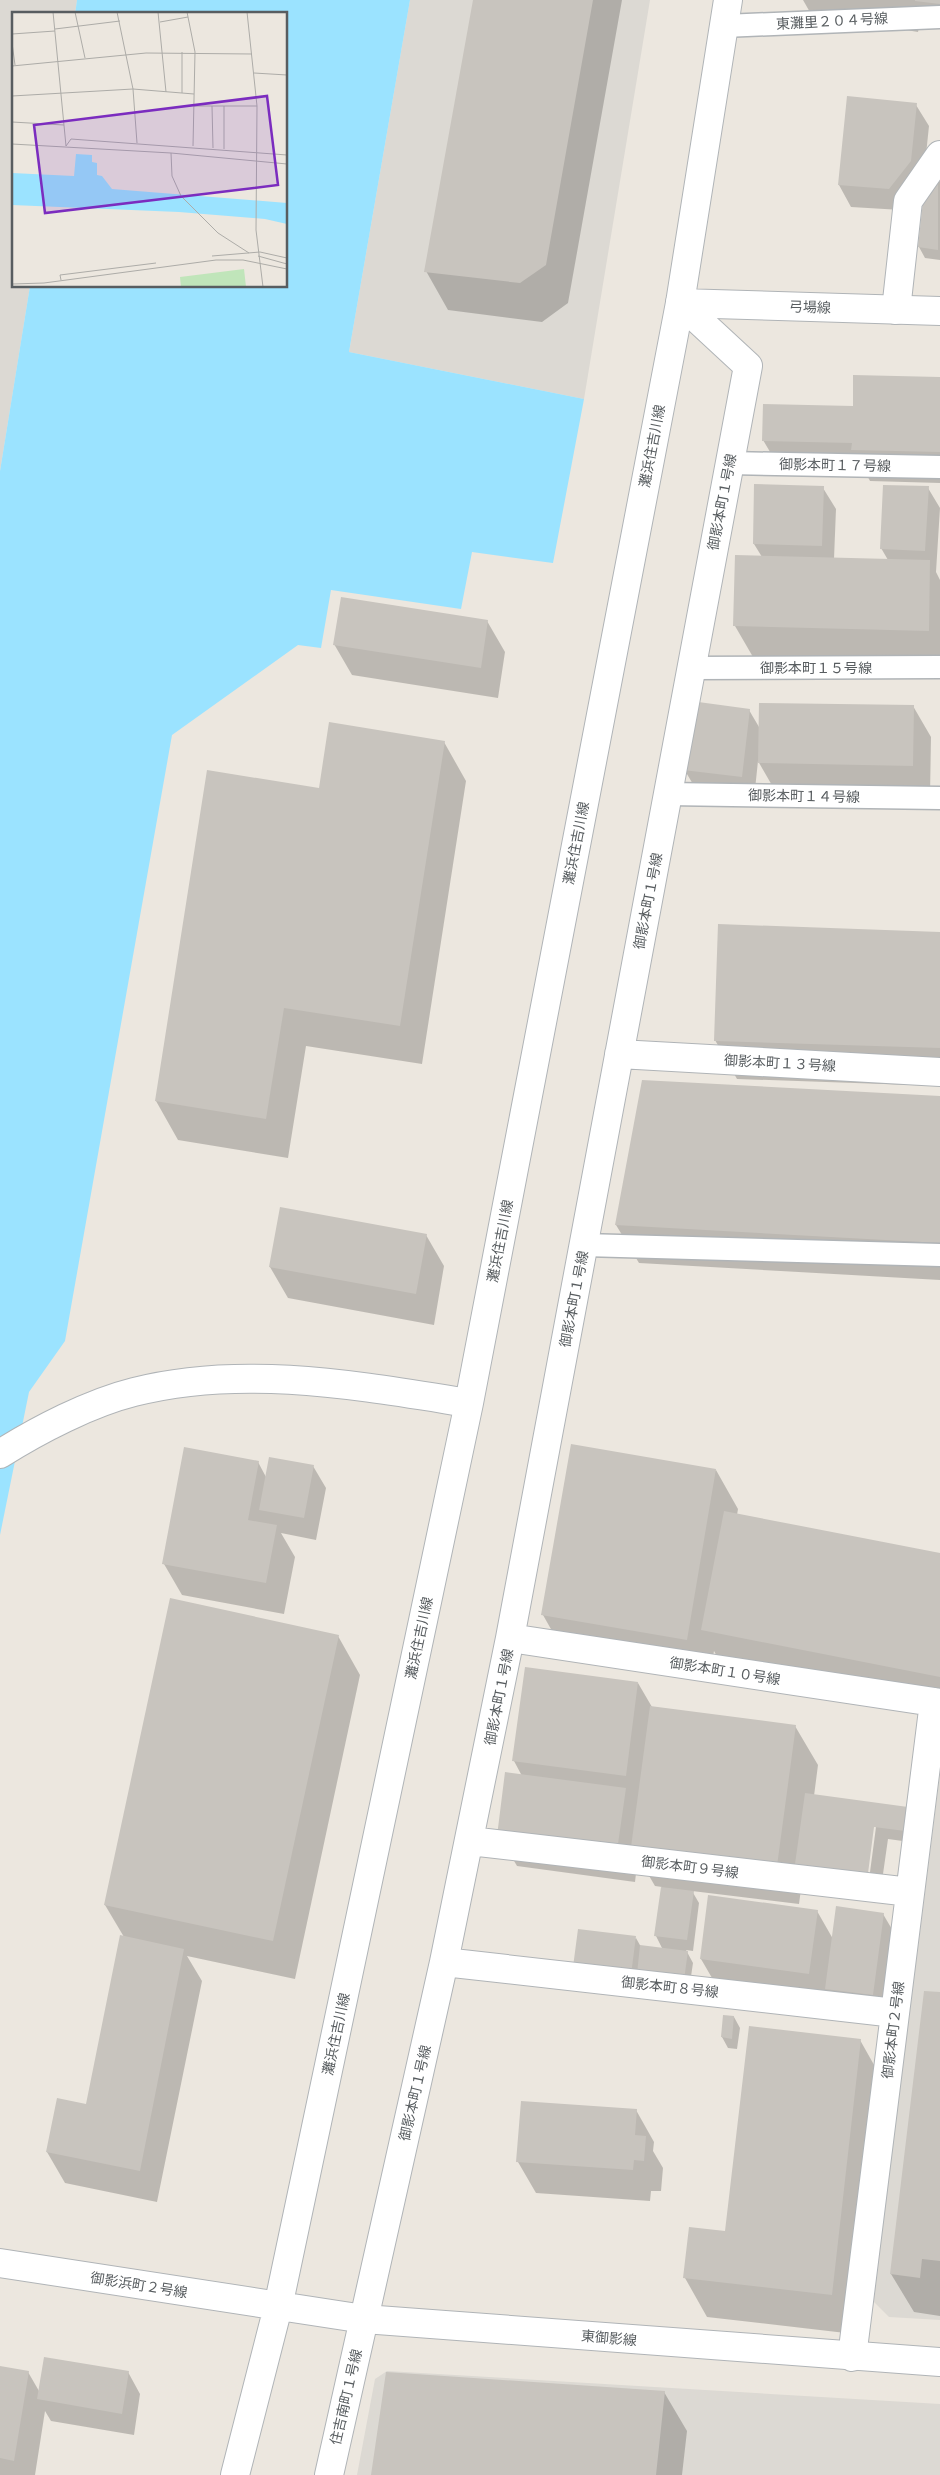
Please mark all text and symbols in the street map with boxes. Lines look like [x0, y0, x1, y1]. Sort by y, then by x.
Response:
street label: 東灘里２０４号線 [776, 10, 888, 33]
inset map [12, 12, 288, 288]
street label: 弓場線 [789, 298, 831, 317]
street label: 灘浜住吉川線 [636, 403, 669, 489]
street label: 御影本町１号線 [705, 452, 740, 552]
street label: 御影本町１７号線 [779, 456, 891, 475]
street label: 御影本町１５号線 [760, 660, 872, 677]
street label: 御影本町１４号線 [748, 787, 860, 806]
street label: 灘浜住吉川線 [560, 800, 593, 886]
street label: 御影本町１号線 [631, 851, 666, 951]
street label: 御影本町１３号線 [724, 1052, 836, 1075]
street label: 灘浜住吉川線 [484, 1198, 517, 1284]
street label: 御影本町１号線 [557, 1249, 592, 1349]
street label: 灘浜住吉川線 [402, 1595, 437, 1681]
street label: 御影本町１号線 [482, 1647, 517, 1747]
street label: 御影本町１０号線 [668, 1654, 782, 1689]
street label: 御影本町９号線 [640, 1853, 740, 1882]
street label: 御影本町８号線 [620, 1974, 720, 2001]
street label: 御影本町２号線 [879, 1980, 908, 2080]
street label: 灘浜住吉川線 [319, 1991, 354, 2077]
street label: 御影本町１号線 [396, 2043, 435, 2143]
street label: 御影浜町２号線 [89, 2269, 189, 2302]
street label: 東御影線 [580, 2328, 638, 2349]
street label: 住吉南町１号線 [327, 2347, 366, 2447]

